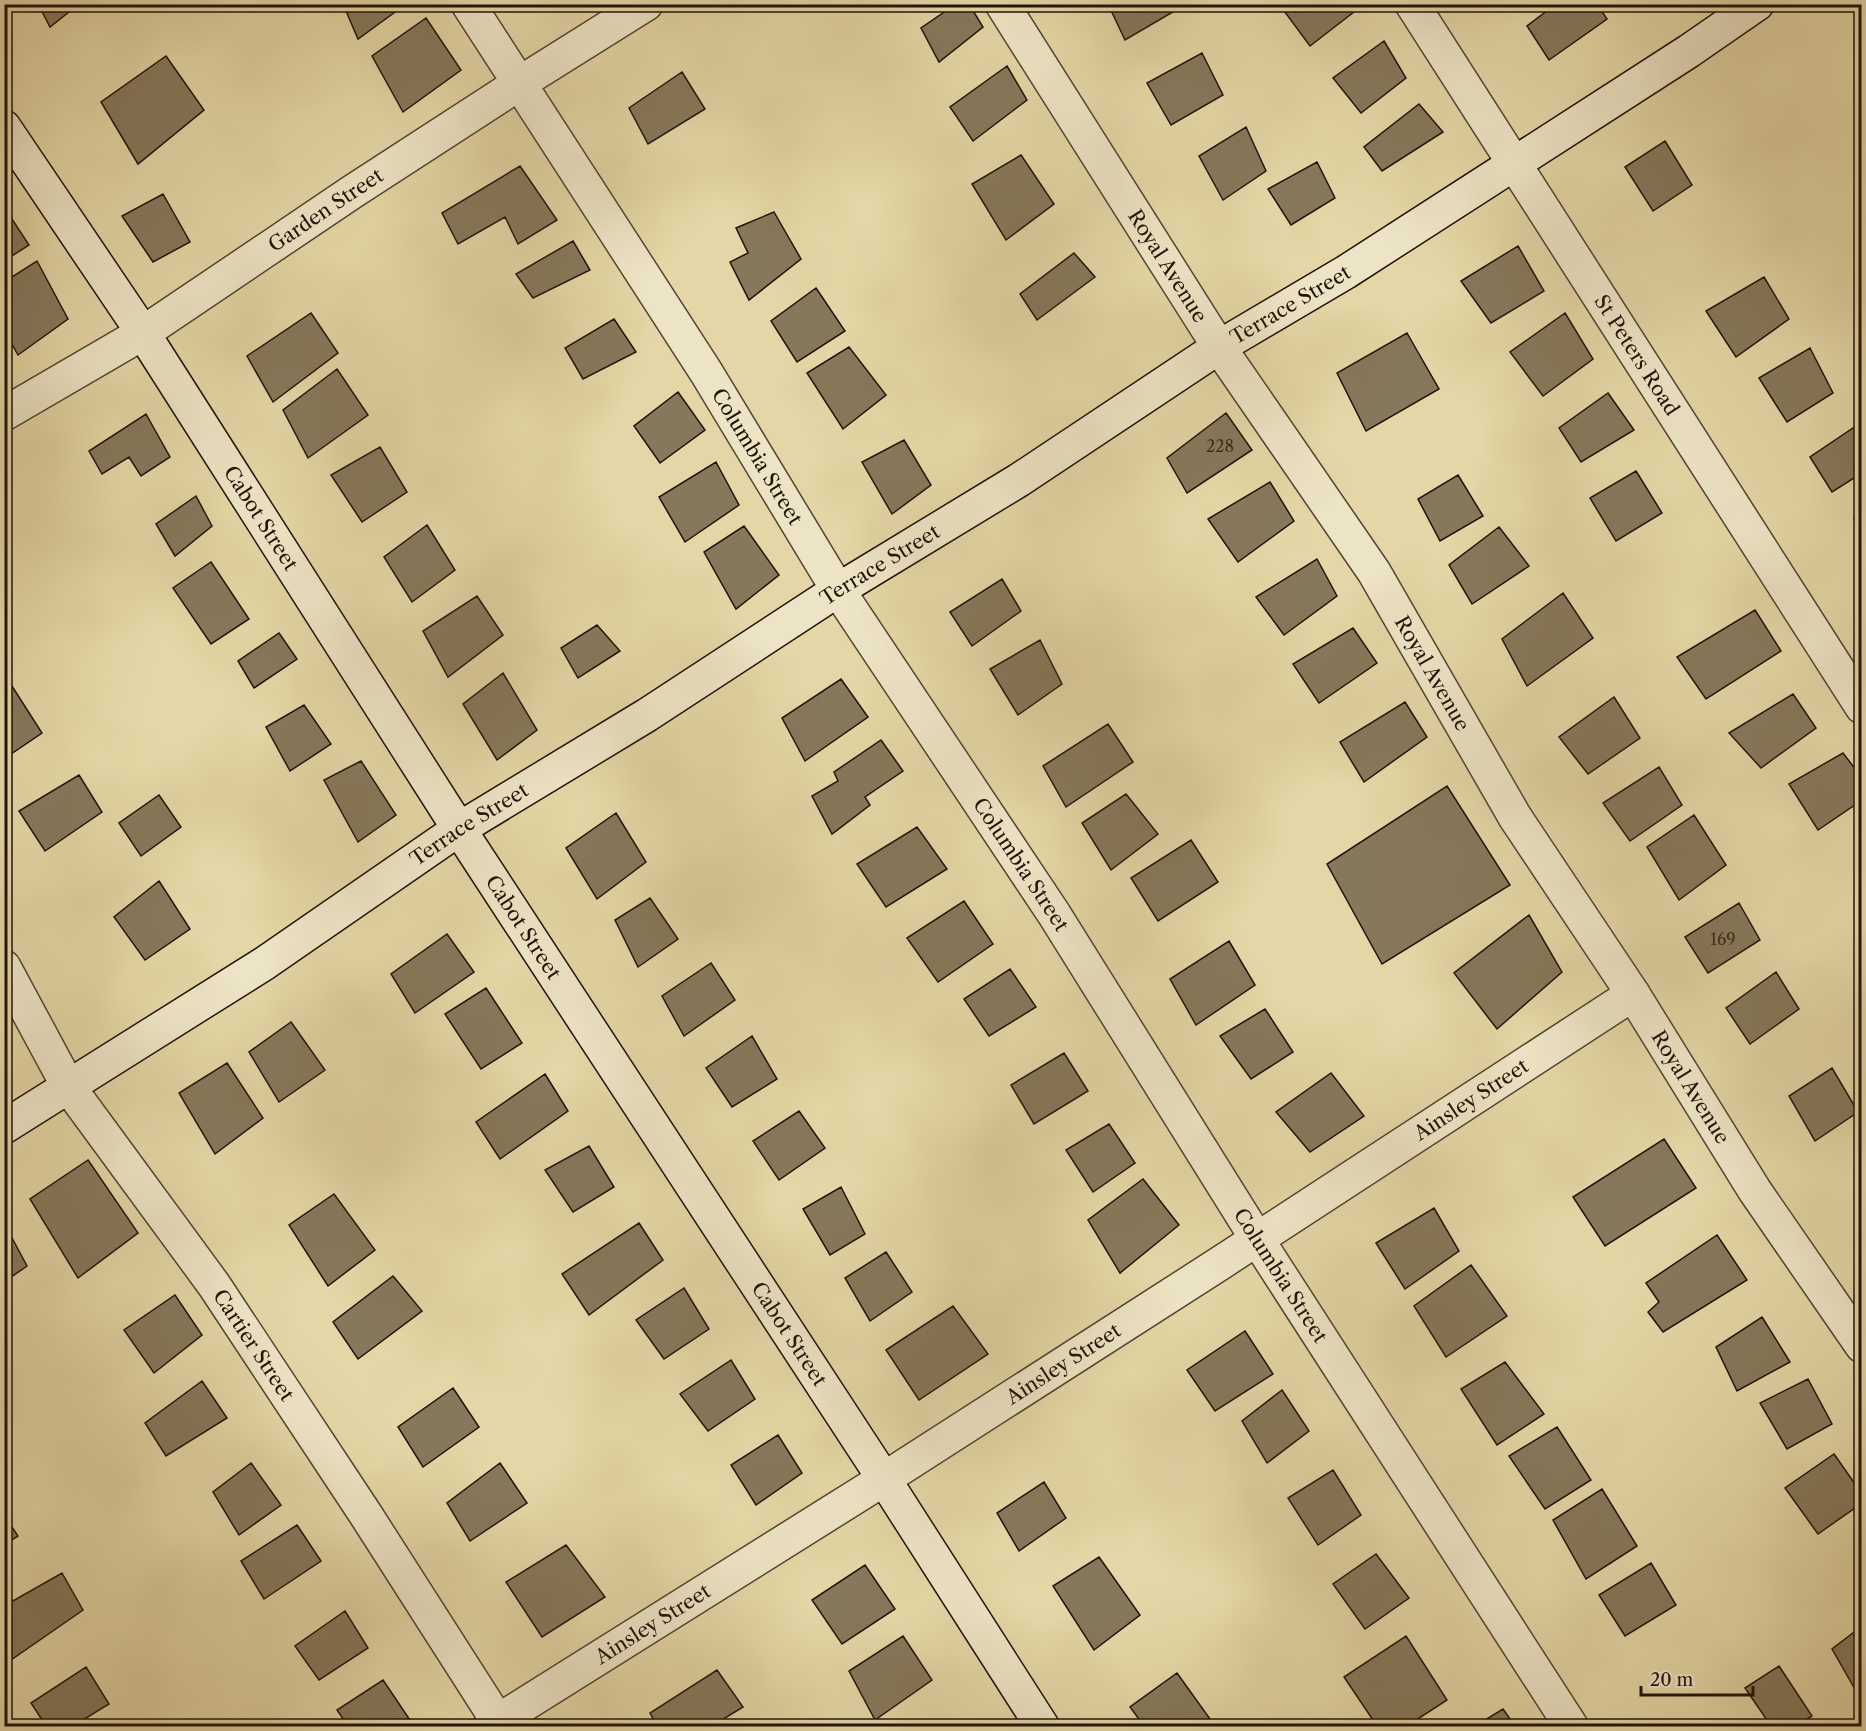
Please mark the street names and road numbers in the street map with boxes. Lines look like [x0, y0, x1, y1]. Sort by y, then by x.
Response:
street label: Garden Street [264, 163, 387, 257]
street label: Royal Avenue [1123, 205, 1212, 327]
street label: Terrace Street [1226, 260, 1355, 350]
street label: St Peters Road [1589, 290, 1684, 420]
street label: Columbia Street [707, 384, 808, 529]
street label: Cabot Street [219, 461, 303, 575]
street label: Terrace Street [816, 519, 944, 610]
street label: Royal Avenue [1390, 611, 1475, 735]
street label: Terrace Street [406, 778, 532, 871]
street label: Columbia Street [968, 793, 1074, 936]
street label: Cabot Street [481, 871, 566, 984]
street label: Royal Avenue [1646, 1026, 1735, 1148]
street label: Ainsley Street [1409, 1054, 1533, 1146]
street label: Columbia Street [1229, 1204, 1333, 1347]
street label: Cabot Street [746, 1277, 832, 1391]
street label: Cartier Street [208, 1285, 299, 1405]
street label: Ainsley Street [1001, 1318, 1125, 1410]
street label: Ainsley Street [590, 1579, 715, 1670]

